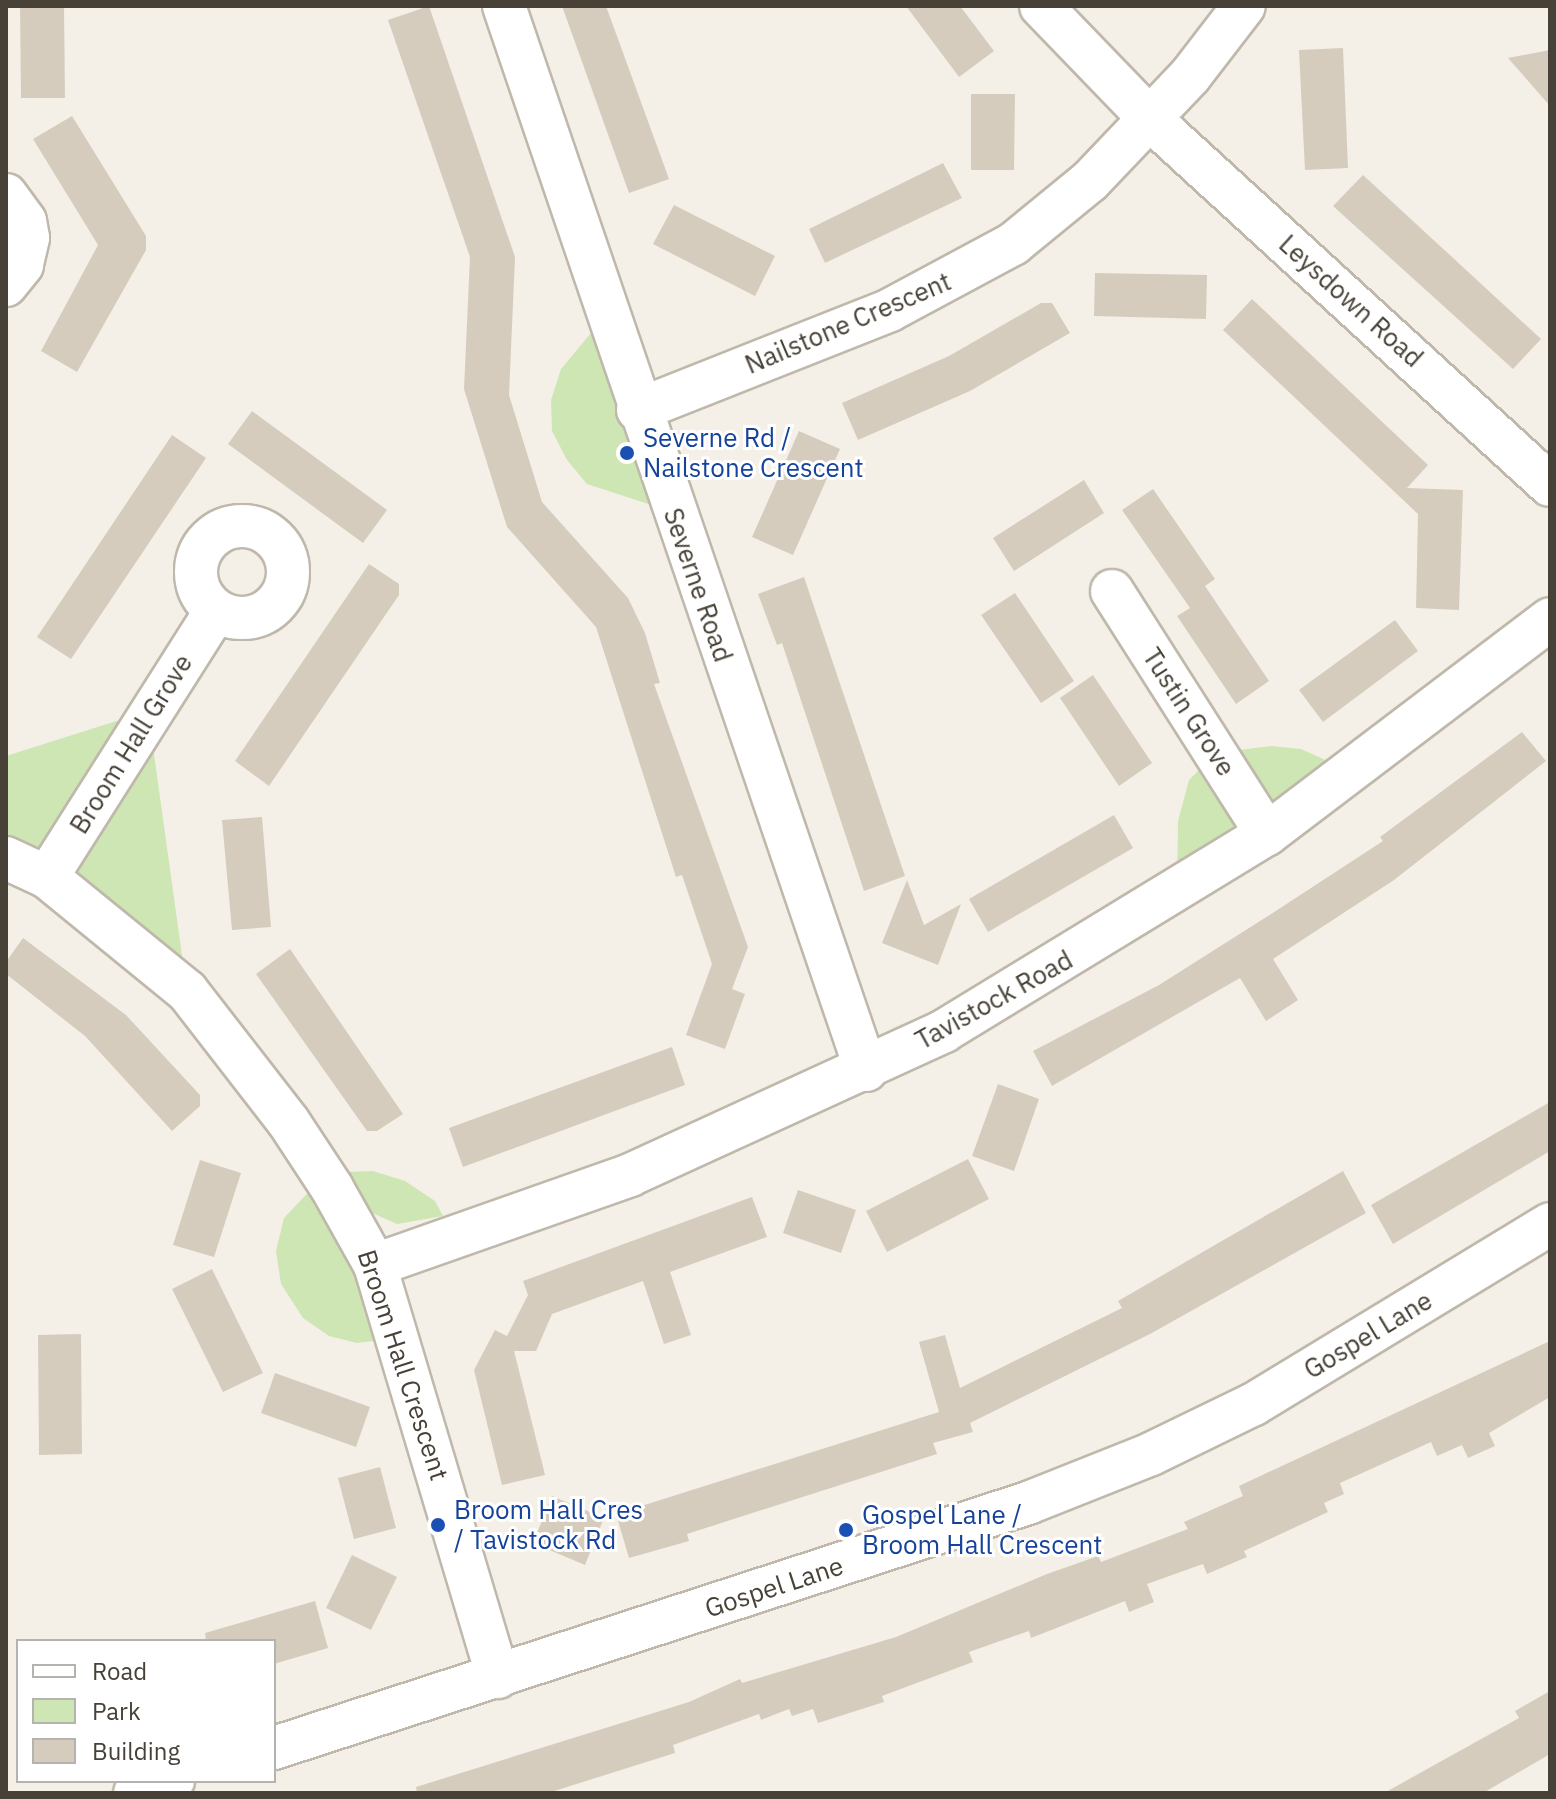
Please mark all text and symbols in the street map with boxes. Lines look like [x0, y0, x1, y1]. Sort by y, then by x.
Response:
street label: Leysdown Road [1273, 228, 1429, 374]
street label: Nailstone Crescent [740, 266, 956, 380]
place label: Severne Rd / Nailstone Crescent [643, 422, 864, 484]
marker: Severne Rd / Nailstone Crescent [618, 444, 636, 462]
street label: Severne Road [657, 504, 739, 666]
street label: Tustin Grove [1136, 642, 1242, 782]
street label: Broom Hall Grove [63, 649, 199, 839]
street label: Tavistock Road [910, 944, 1078, 1056]
street label: Broom Hall Crescent [351, 1246, 455, 1484]
street label: Gospel Lane [1298, 1285, 1438, 1385]
place label: Broom Hall Cres / Tavistock Rd [454, 1494, 643, 1556]
place label: Gospel Lane / Broom Hall Crescent [862, 1499, 1102, 1560]
marker: Broom Hall Cres / Tavistock Rd [429, 1516, 447, 1534]
marker: Gospel Lane / Broom Hall Crescent [837, 1521, 855, 1539]
street label: Gospel Lane [701, 1550, 847, 1624]
legend [16, 1639, 276, 1783]
text: Road [92, 1655, 147, 1687]
text: Park [92, 1695, 141, 1727]
text: Building [92, 1735, 180, 1767]

